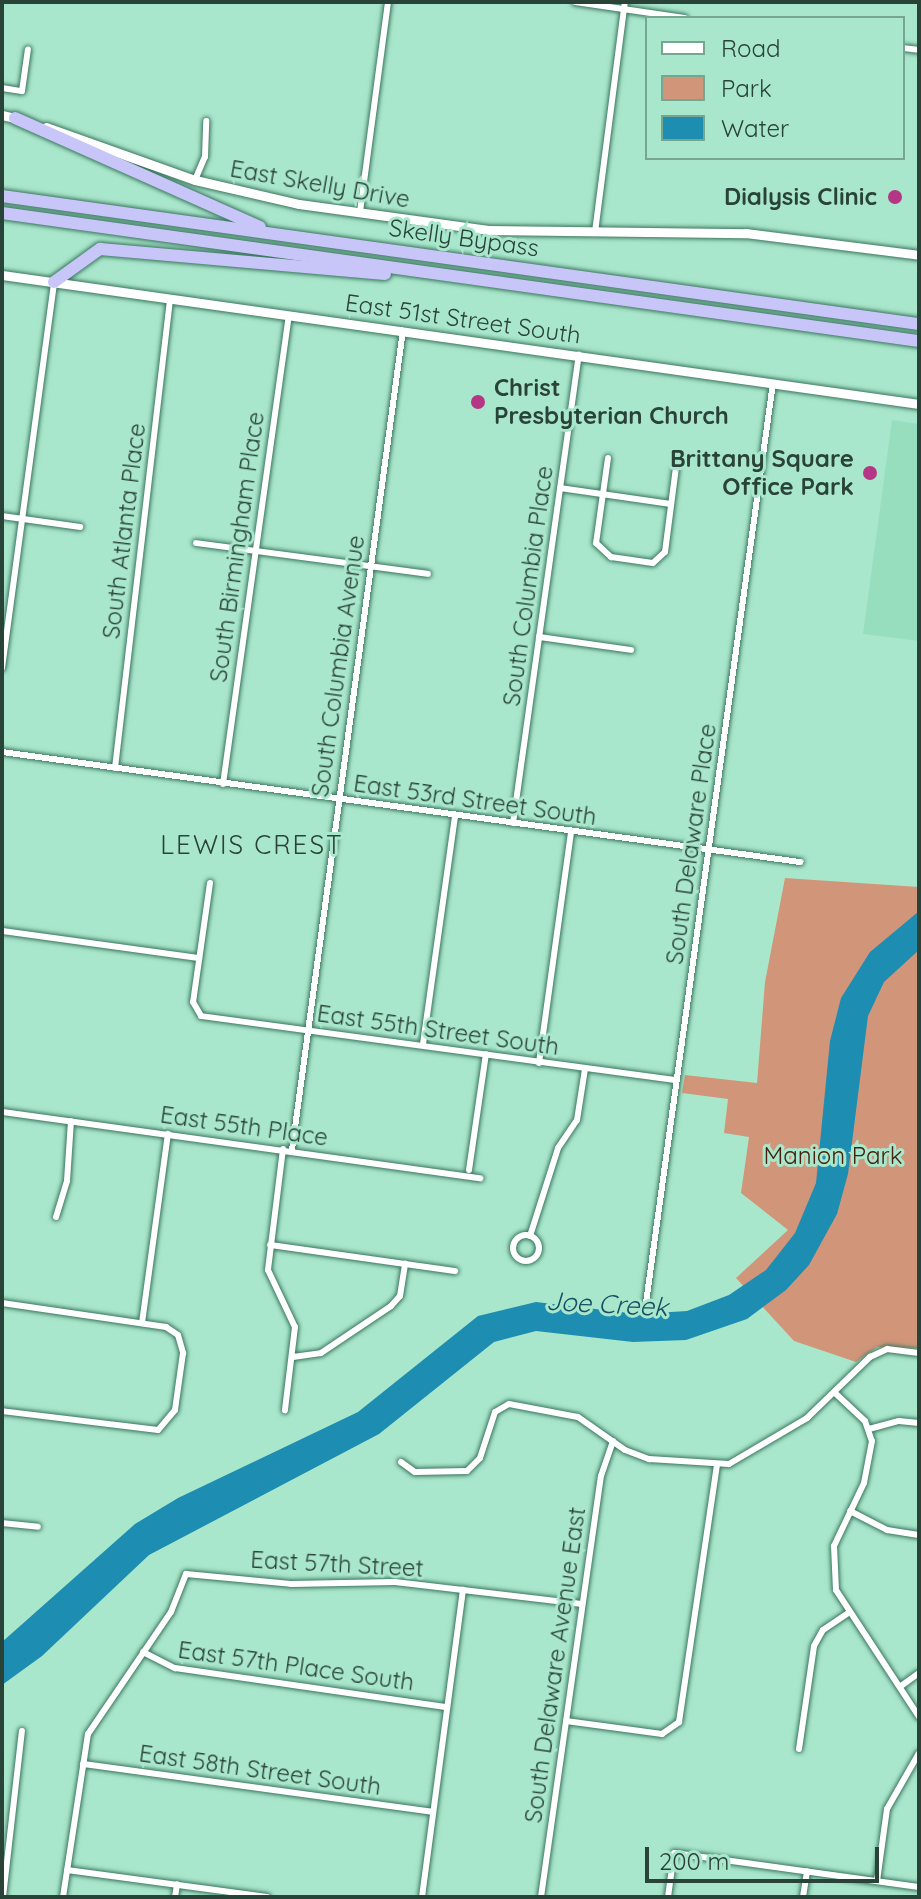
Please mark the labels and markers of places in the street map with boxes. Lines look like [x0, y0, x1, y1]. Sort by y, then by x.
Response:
place label: Dialysis Clinic [724, 183, 877, 211]
marker: Dialysis Clinic [884, 186, 906, 208]
place label: Christ Presbyterian Church [494, 374, 729, 430]
marker: Christ Presbyterian Church [469, 393, 487, 411]
place label: Brittany Square Office Park [670, 445, 854, 501]
marker: Brittany Square Office Park [861, 464, 879, 482]

